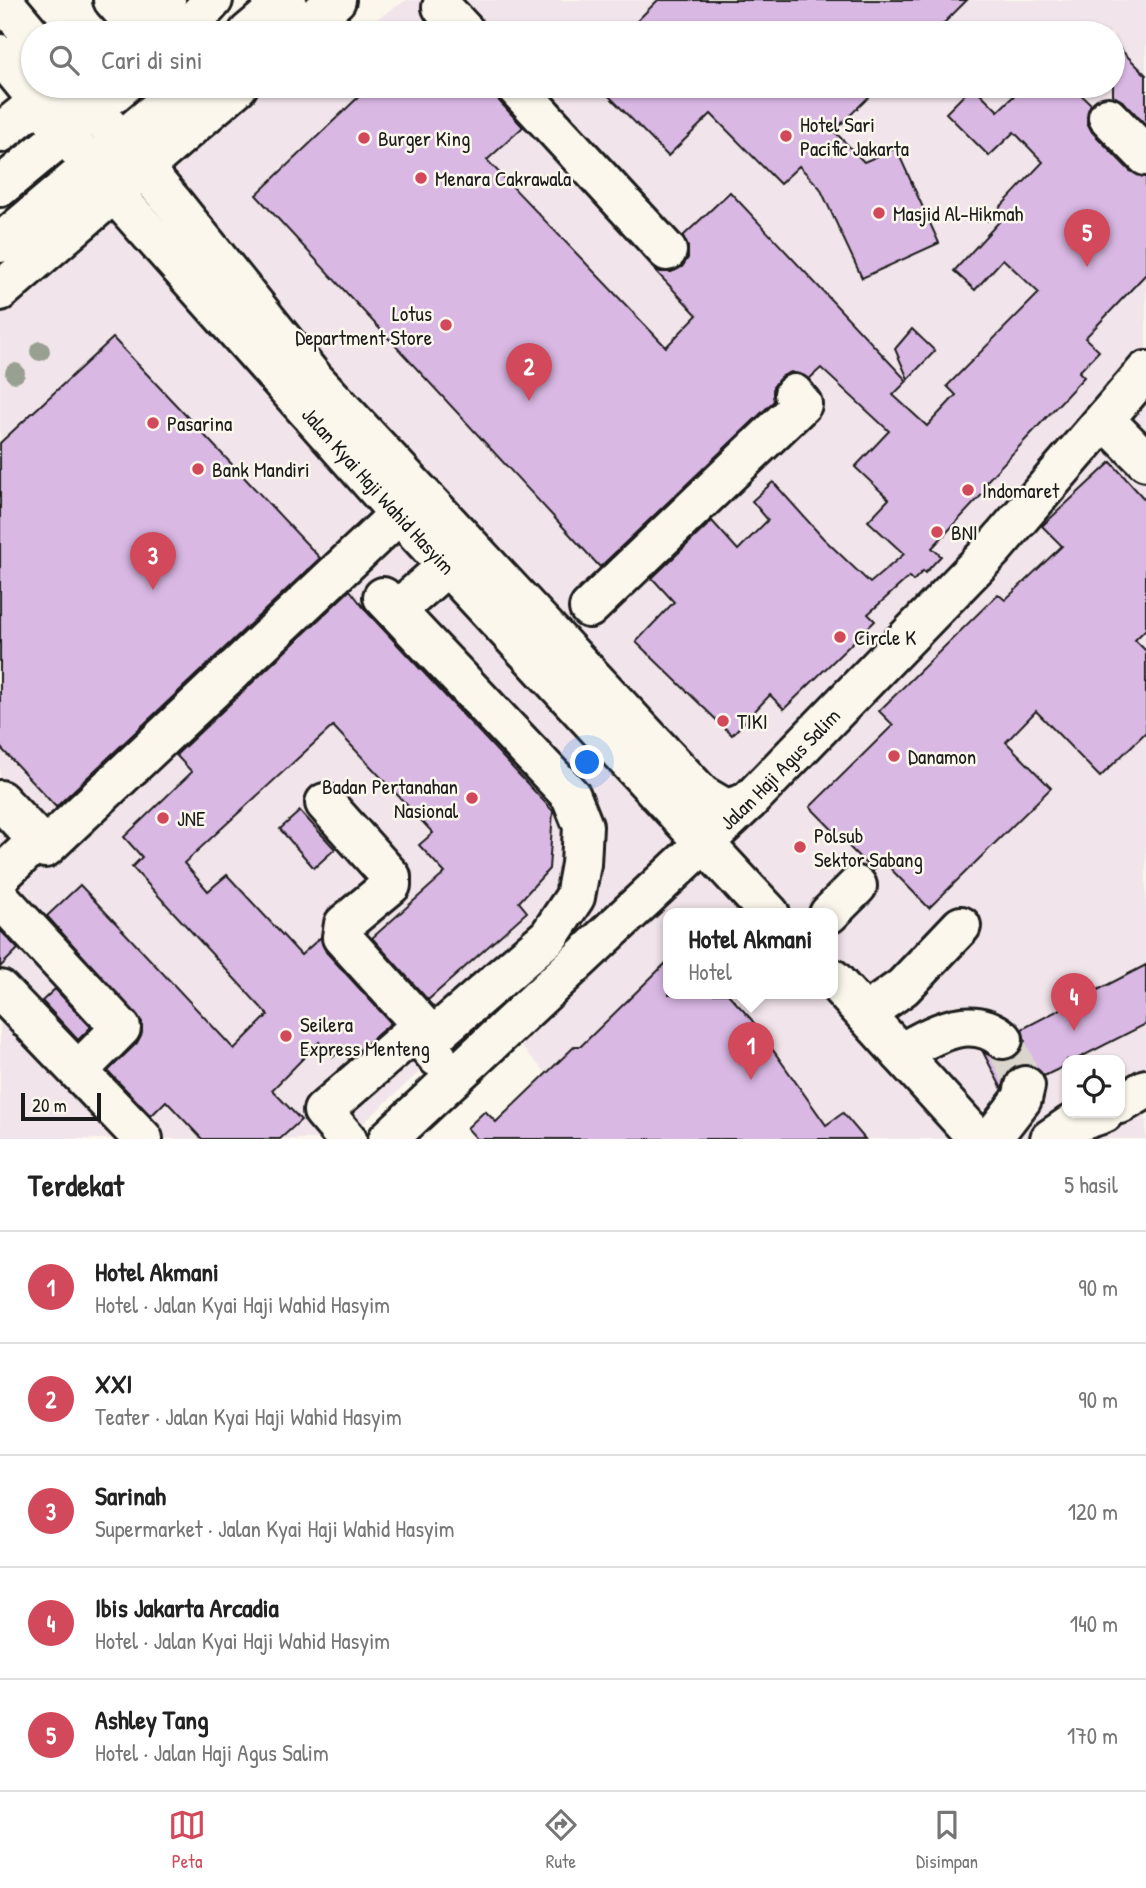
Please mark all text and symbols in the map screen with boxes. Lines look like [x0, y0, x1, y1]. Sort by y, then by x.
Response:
search box [21, 21, 1125, 98]
icon: search [45, 41, 83, 79]
text: Cari di sini [101, 42, 203, 77]
place label: Hotel Sari Pacific Jakarta [800, 110, 909, 163]
place label: Burger King [378, 124, 470, 153]
marker: Hotel Sari Pacific Jakarta [778, 128, 794, 144]
marker: Burger King [356, 130, 372, 146]
place label: Menara Cakrawala [435, 164, 571, 193]
marker: Menara Cakrawala [413, 170, 429, 186]
place label: Masjid Al-Hikmah [893, 199, 1024, 228]
marker: Masjid Al-Hikmah [871, 205, 887, 221]
pin: 5 [1064, 209, 1110, 267]
place label: Lotus Department Store [295, 299, 432, 352]
marker: Lotus Department Store [438, 317, 454, 333]
pin: 2 [506, 343, 552, 401]
street label: Jalan Kyai Haji Wahid Hasyim [296, 400, 462, 580]
place label: Pasarina [167, 409, 232, 438]
marker: Pasarina [145, 415, 161, 431]
place label: Bank Mandiri [212, 455, 310, 484]
marker: Bank Mandiri [190, 461, 206, 477]
place label: Indomaret [982, 476, 1060, 505]
marker: Indomaret [960, 482, 976, 498]
place label: BNI [951, 518, 978, 547]
marker: BNI [929, 524, 945, 540]
pin: 3 [130, 532, 176, 590]
place label: Circle K [854, 623, 916, 652]
marker: Circle K [832, 629, 848, 645]
street label: Jalan Haji Agus Salim [713, 701, 846, 836]
place label: TIKI [737, 707, 768, 736]
marker: TIKI [715, 713, 731, 729]
place label: Danamon [908, 742, 976, 771]
your location [570, 745, 604, 779]
marker: Danamon [886, 748, 902, 764]
place label: Badan Pertanahan Nasional [322, 772, 458, 825]
marker: Badan Pertanahan Nasional [464, 790, 480, 806]
place label: JNE [177, 804, 205, 833]
marker: JNE [155, 810, 171, 826]
place label: Polsub Sektor Sabang [814, 821, 923, 874]
marker: Polsub Sektor Sabang [792, 839, 808, 855]
popup [663, 908, 838, 999]
text: Hotel Akmani [689, 921, 812, 956]
text: Hotel [689, 956, 732, 987]
pin: 4 [1051, 973, 1097, 1031]
place label: Seilera Express Menteng [300, 1010, 430, 1063]
pin: 1 [728, 1022, 774, 1080]
marker: Seilera Express Menteng [278, 1028, 294, 1044]
map controls [1062, 1055, 1125, 1118]
button: locate [1062, 1055, 1125, 1118]
scale bar [21, 1090, 102, 1122]
text: 20 m [32, 1092, 67, 1118]
text: Terdekat [28, 1165, 124, 1205]
text: 5 hasil [1064, 1169, 1118, 1200]
text: Hotel Akmani [95, 1254, 219, 1289]
text: 1 [47, 1272, 55, 1303]
text: 90 m [1078, 1272, 1118, 1303]
text: Hotel · Jalan Kyai Haji Wahid Hasyim [95, 1289, 390, 1320]
text: XXI [95, 1366, 132, 1401]
text: 2 [46, 1384, 56, 1415]
text: 90 m [1078, 1384, 1118, 1415]
text: Teater · Jalan Kyai Haji Wahid Hasyim [95, 1401, 402, 1432]
text: Sarinah [95, 1478, 166, 1513]
text: 3 [46, 1496, 56, 1527]
text: 120 m [1068, 1496, 1118, 1527]
text: Supermarket · Jalan Kyai Haji Wahid Hasyim [95, 1513, 455, 1544]
text: Ibis Jakarta Arcadia [95, 1590, 279, 1625]
text: 4 [47, 1608, 55, 1639]
text: 140 m [1070, 1608, 1118, 1639]
text: Hotel · Jalan Kyai Haji Wahid Hasyim [95, 1625, 390, 1656]
text: Ashley Tang [95, 1702, 209, 1737]
text: 5 [46, 1720, 56, 1751]
text: 170 m [1067, 1720, 1118, 1751]
text: Hotel · Jalan Haji Agus Salim [95, 1737, 329, 1768]
tab: Peta [168, 1806, 206, 1874]
tab: Rute [542, 1806, 580, 1874]
tab: Disimpan [916, 1806, 978, 1874]

